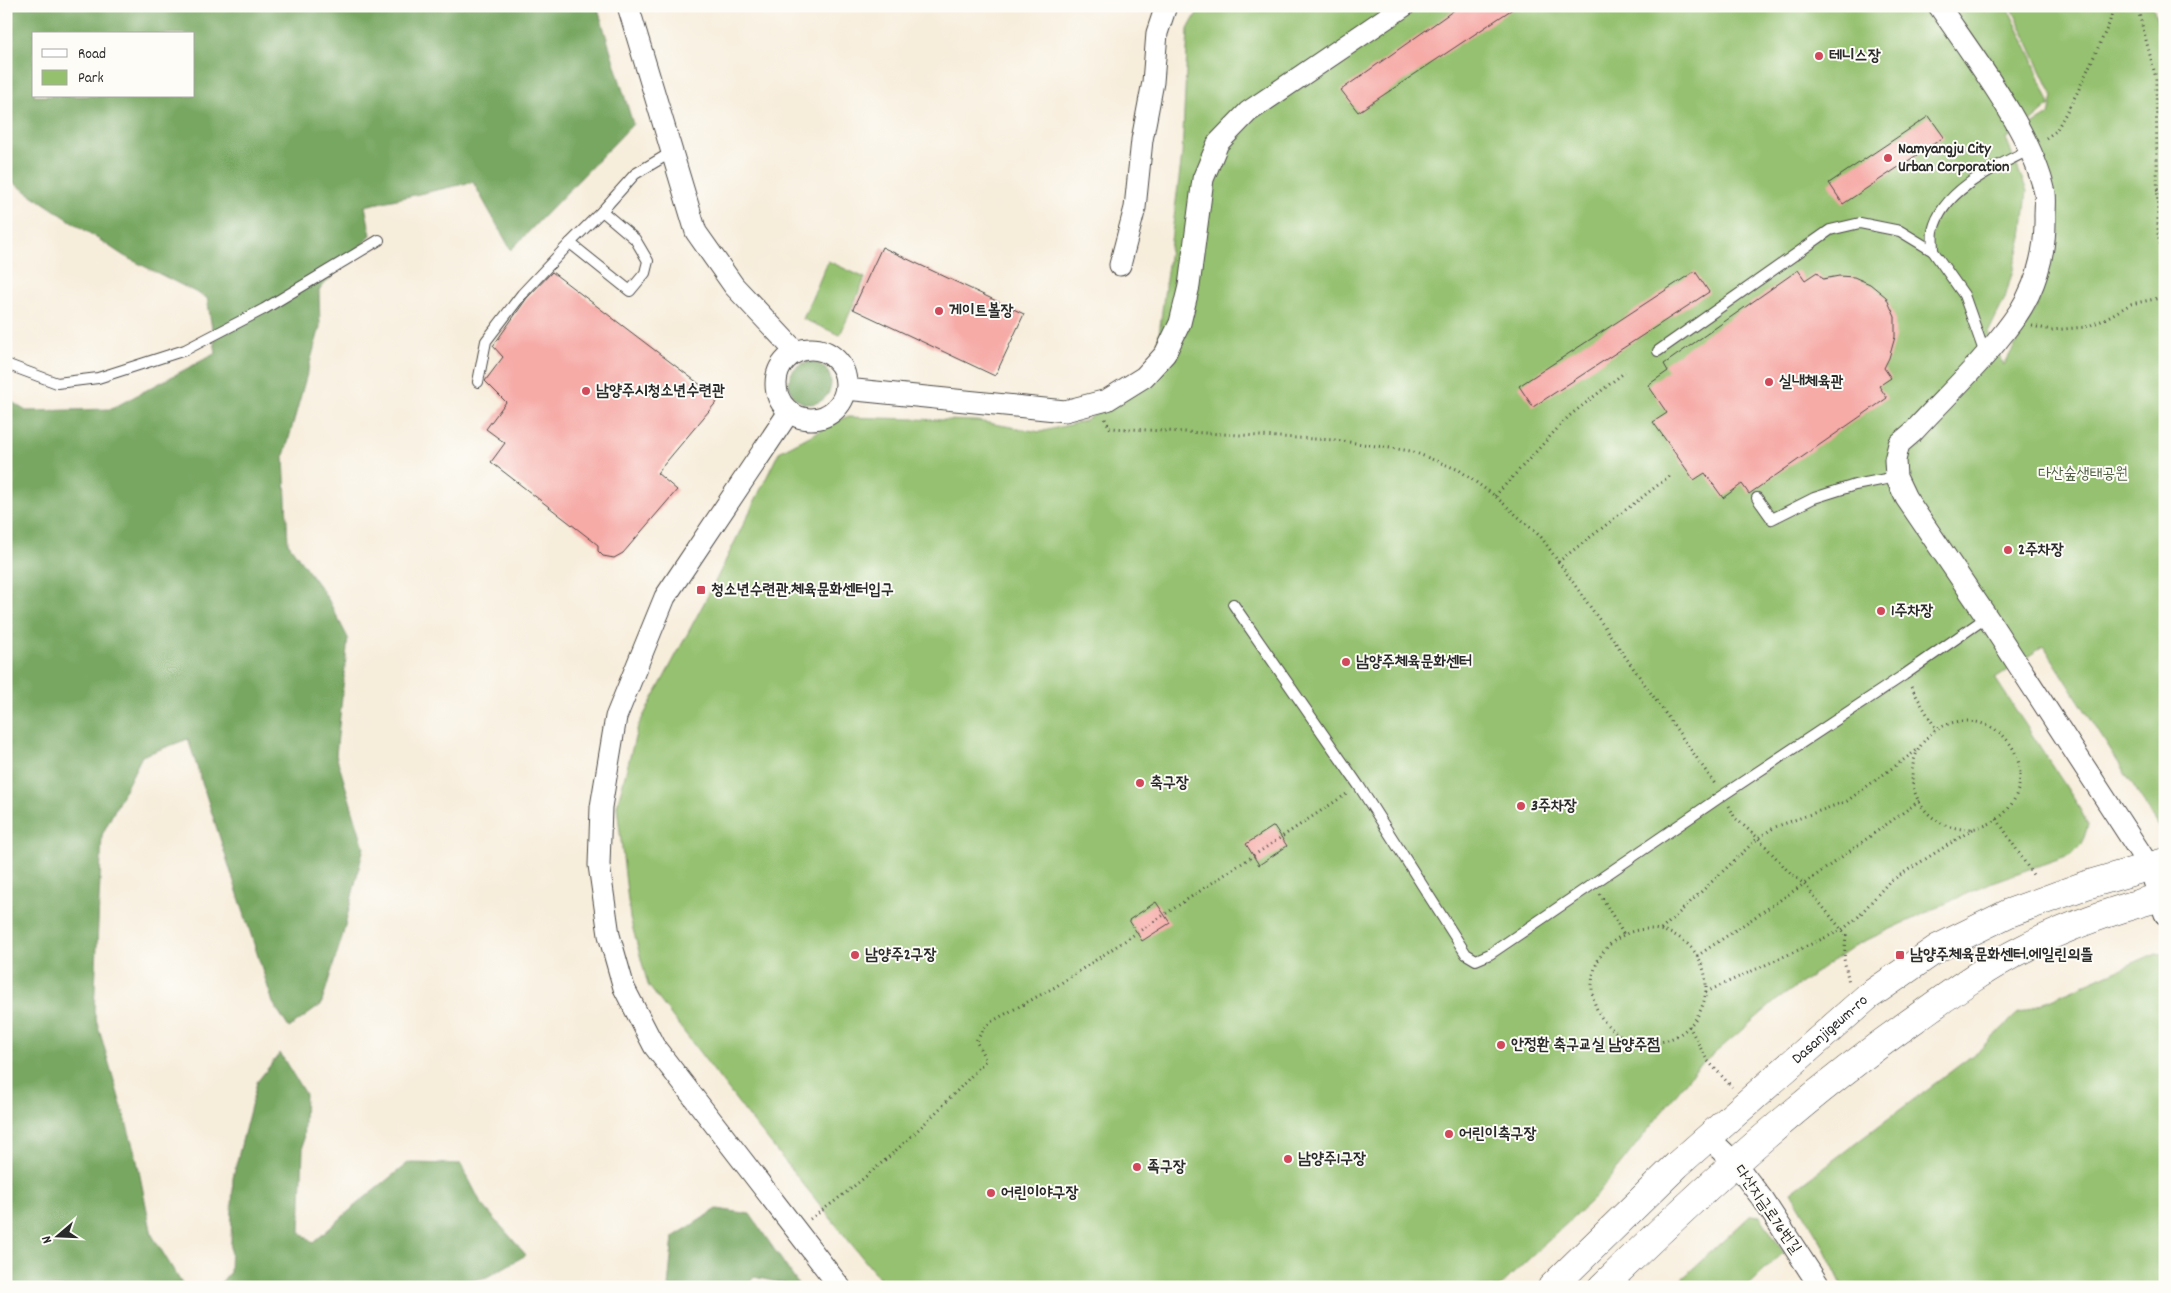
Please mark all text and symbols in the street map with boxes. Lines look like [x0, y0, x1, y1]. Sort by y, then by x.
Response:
legend [32, 32, 195, 98]
text: Road [78, 44, 106, 66]
place label: 테니스장 [1829, 45, 1881, 68]
marker: 테니스장 [1813, 50, 1825, 62]
text: Park [78, 68, 104, 90]
place label: Namyangju City Urban Corporation [1898, 138, 2009, 179]
marker: Namyangju City Urban Corporation [1882, 152, 1894, 164]
place label: 게이트볼장 [949, 300, 1014, 323]
marker: 게이트볼장 [933, 305, 945, 317]
place label: 실내체육관 [1779, 371, 1844, 394]
marker: 실내체육관 [1763, 376, 1775, 388]
place label: 남양주시청소년수련관 [596, 380, 725, 403]
marker: 남양주시청소년수련관 [580, 385, 592, 397]
park label: 다산숲생태공원 [2038, 463, 2128, 486]
place label: 2주차장 [2018, 539, 2064, 562]
marker: 2주차장 [2002, 544, 2014, 556]
place label: 청소년수련관.체육문화센터입구 [711, 579, 894, 602]
marker: 청소년수련관.체육문화센터입구 [695, 584, 707, 596]
place label: 1주차장 [1891, 600, 1933, 623]
marker: 1주차장 [1875, 605, 1887, 617]
place label: 남양주체육문화센터 [1356, 651, 1472, 674]
marker: 남양주체육문화센터 [1340, 656, 1352, 668]
place label: 축구장 [1150, 772, 1189, 795]
marker: 축구장 [1134, 777, 1146, 789]
place label: 3주차장 [1531, 795, 1577, 818]
marker: 3주차장 [1515, 800, 1527, 812]
place label: 남양주2구장 [865, 944, 936, 967]
place label: 남양주체육문화센터.에일린의뜰 [1910, 944, 2093, 967]
marker: 남양주2구장 [849, 949, 861, 961]
marker: 남양주체육문화센터.에일린의뜰 [1894, 949, 1906, 961]
street label: Dasanjigeum-ro [1787, 990, 1873, 1070]
place label: 안정환 축구교실 남양주점 [1511, 1034, 1660, 1057]
marker: 안정환 축구교실 남양주점 [1495, 1039, 1507, 1051]
place label: 어린이축구장 [1459, 1123, 1536, 1146]
marker: 어린이축구장 [1443, 1128, 1455, 1140]
place label: 남양주1구장 [1298, 1148, 1366, 1171]
marker: 남양주1구장 [1282, 1153, 1294, 1165]
place label: 족구장 [1147, 1156, 1186, 1179]
marker: 족구장 [1131, 1161, 1143, 1173]
street label: 다산지금로76번길 [1728, 1161, 1806, 1259]
place label: 어린이야구장 [1001, 1182, 1078, 1205]
marker: 어린이야구장 [985, 1187, 997, 1199]
north arrow [32, 1210, 82, 1260]
text: N [37, 1233, 58, 1246]

